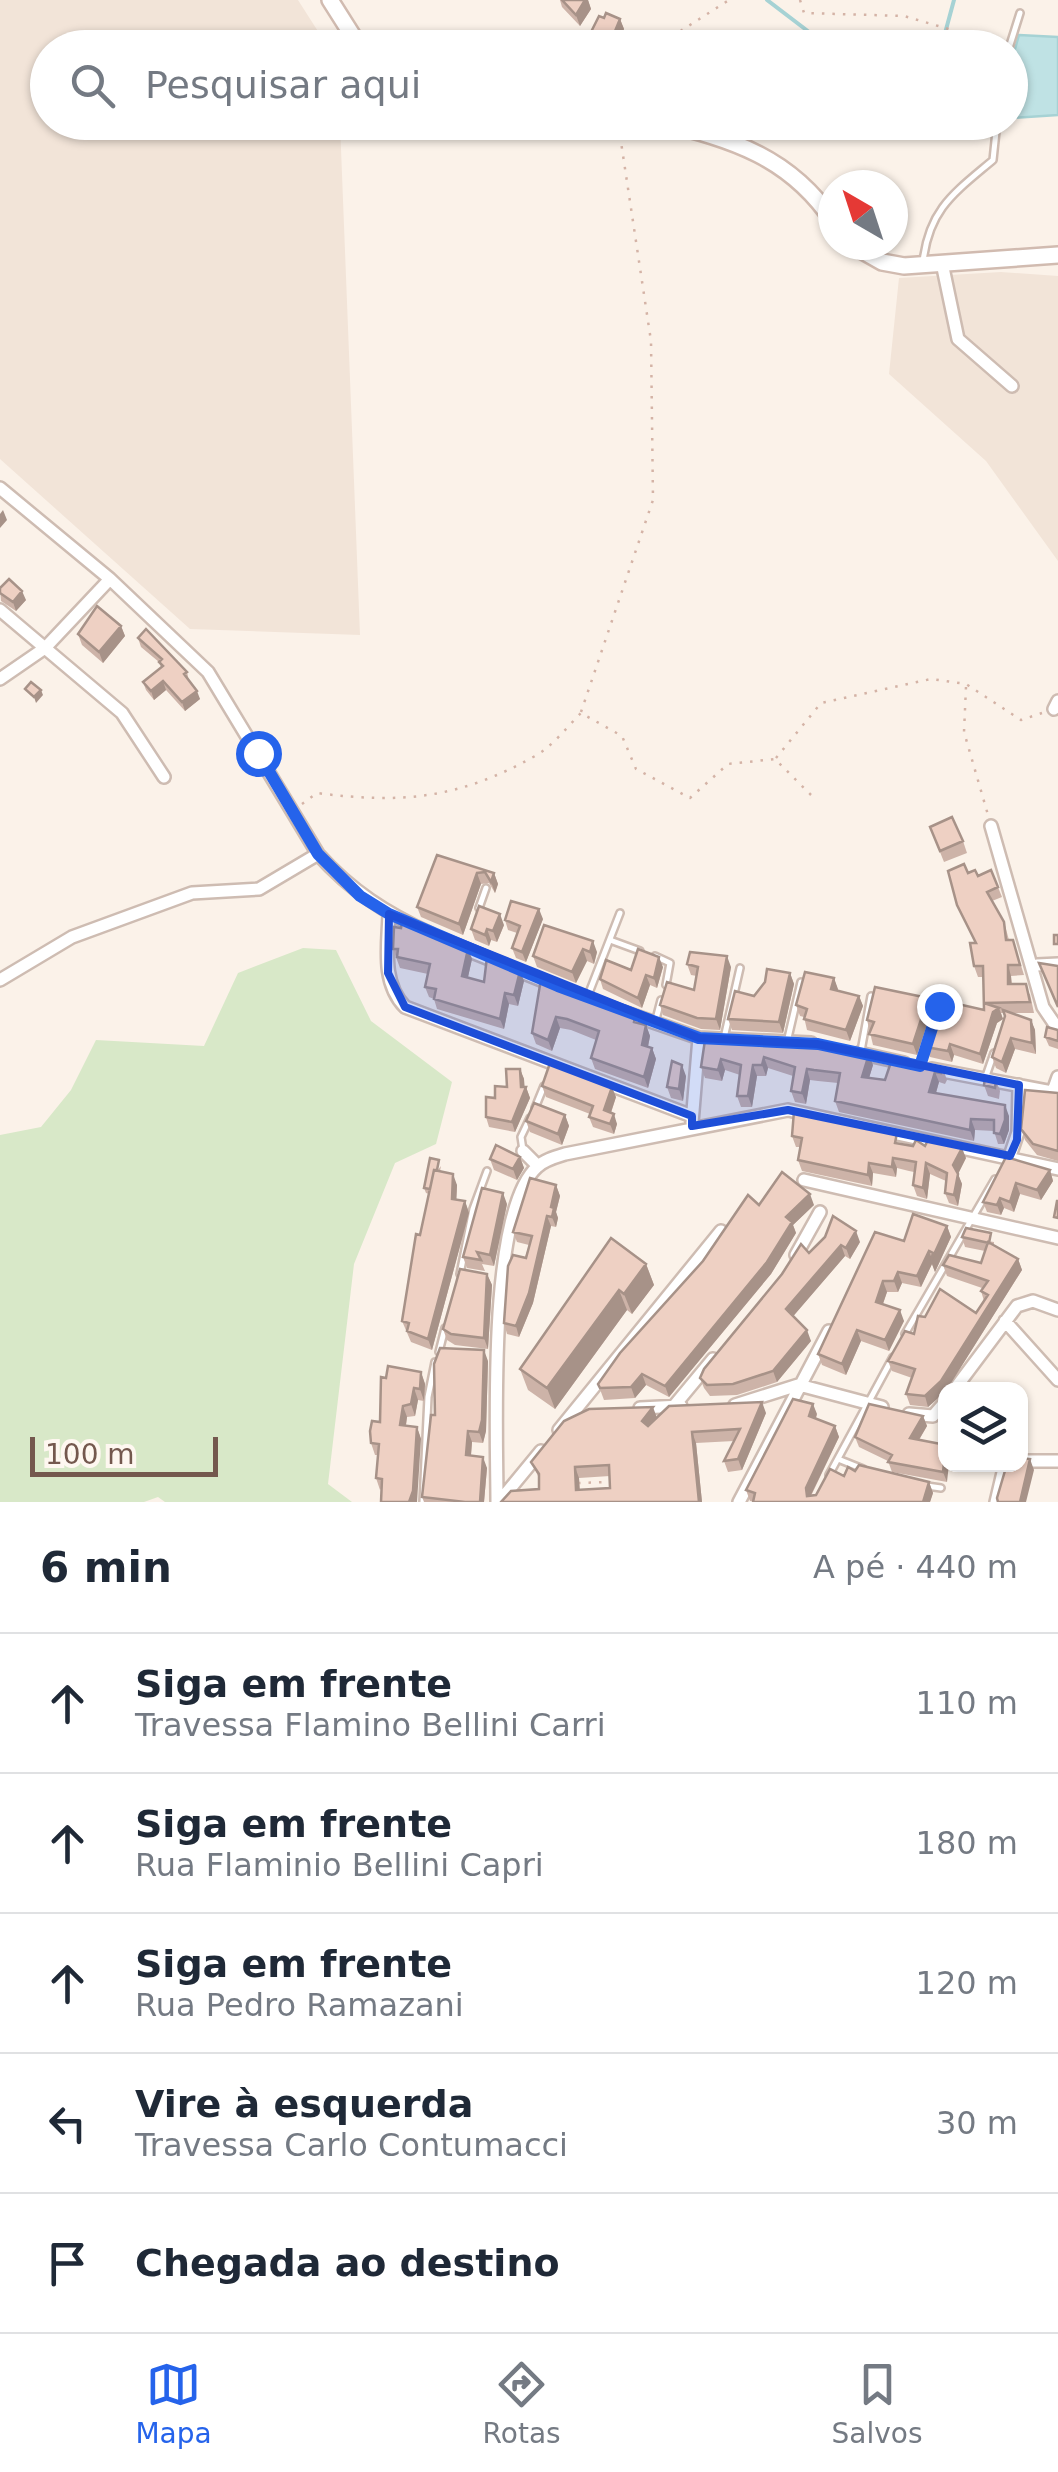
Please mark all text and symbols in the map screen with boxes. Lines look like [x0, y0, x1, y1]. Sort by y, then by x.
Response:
search box [30, 30, 1028, 140]
icon: search [65, 58, 120, 113]
text: Pesquisar aqui [145, 63, 421, 107]
north arrow [818, 170, 908, 260]
route start [236, 731, 282, 777]
route end [917, 984, 963, 1030]
map controls [938, 1382, 1028, 1472]
button: layers [938, 1382, 1028, 1472]
scale bar [30, 1432, 218, 1476]
text: 100 m [45, 1438, 135, 1471]
text: 6 min [40, 1543, 172, 1592]
text: A pé · 440 m [813, 1548, 1018, 1586]
text: Siga em frente [135, 1662, 452, 1706]
icon: ahead [40, 1676, 95, 1731]
text: 110 m [916, 1684, 1018, 1722]
text: Travessa Flamino Bellini Carri [135, 1706, 606, 1744]
text: Siga em frente [135, 1802, 452, 1846]
icon: ahead [40, 1816, 95, 1871]
text: 180 m [916, 1824, 1018, 1862]
text: Rua Flaminio Bellini Capri [135, 1846, 544, 1884]
text: Siga em frente [135, 1942, 452, 1986]
icon: ahead [40, 1956, 95, 2011]
text: 120 m [916, 1964, 1018, 2002]
text: Rua Pedro Ramazani [135, 1986, 464, 2024]
text: Vire à esquerda [135, 2082, 473, 2126]
icon: left [40, 2096, 95, 2151]
text: 30 m [936, 2104, 1018, 2142]
text: Travessa Carlo Contumacci [135, 2126, 568, 2164]
icon: arrive [40, 2236, 95, 2291]
text: Chegada ao destino [135, 2241, 560, 2285]
tab: Mapa [135, 2357, 212, 2450]
tab: Rotas [483, 2357, 561, 2450]
tab: Salvos [832, 2357, 923, 2450]

